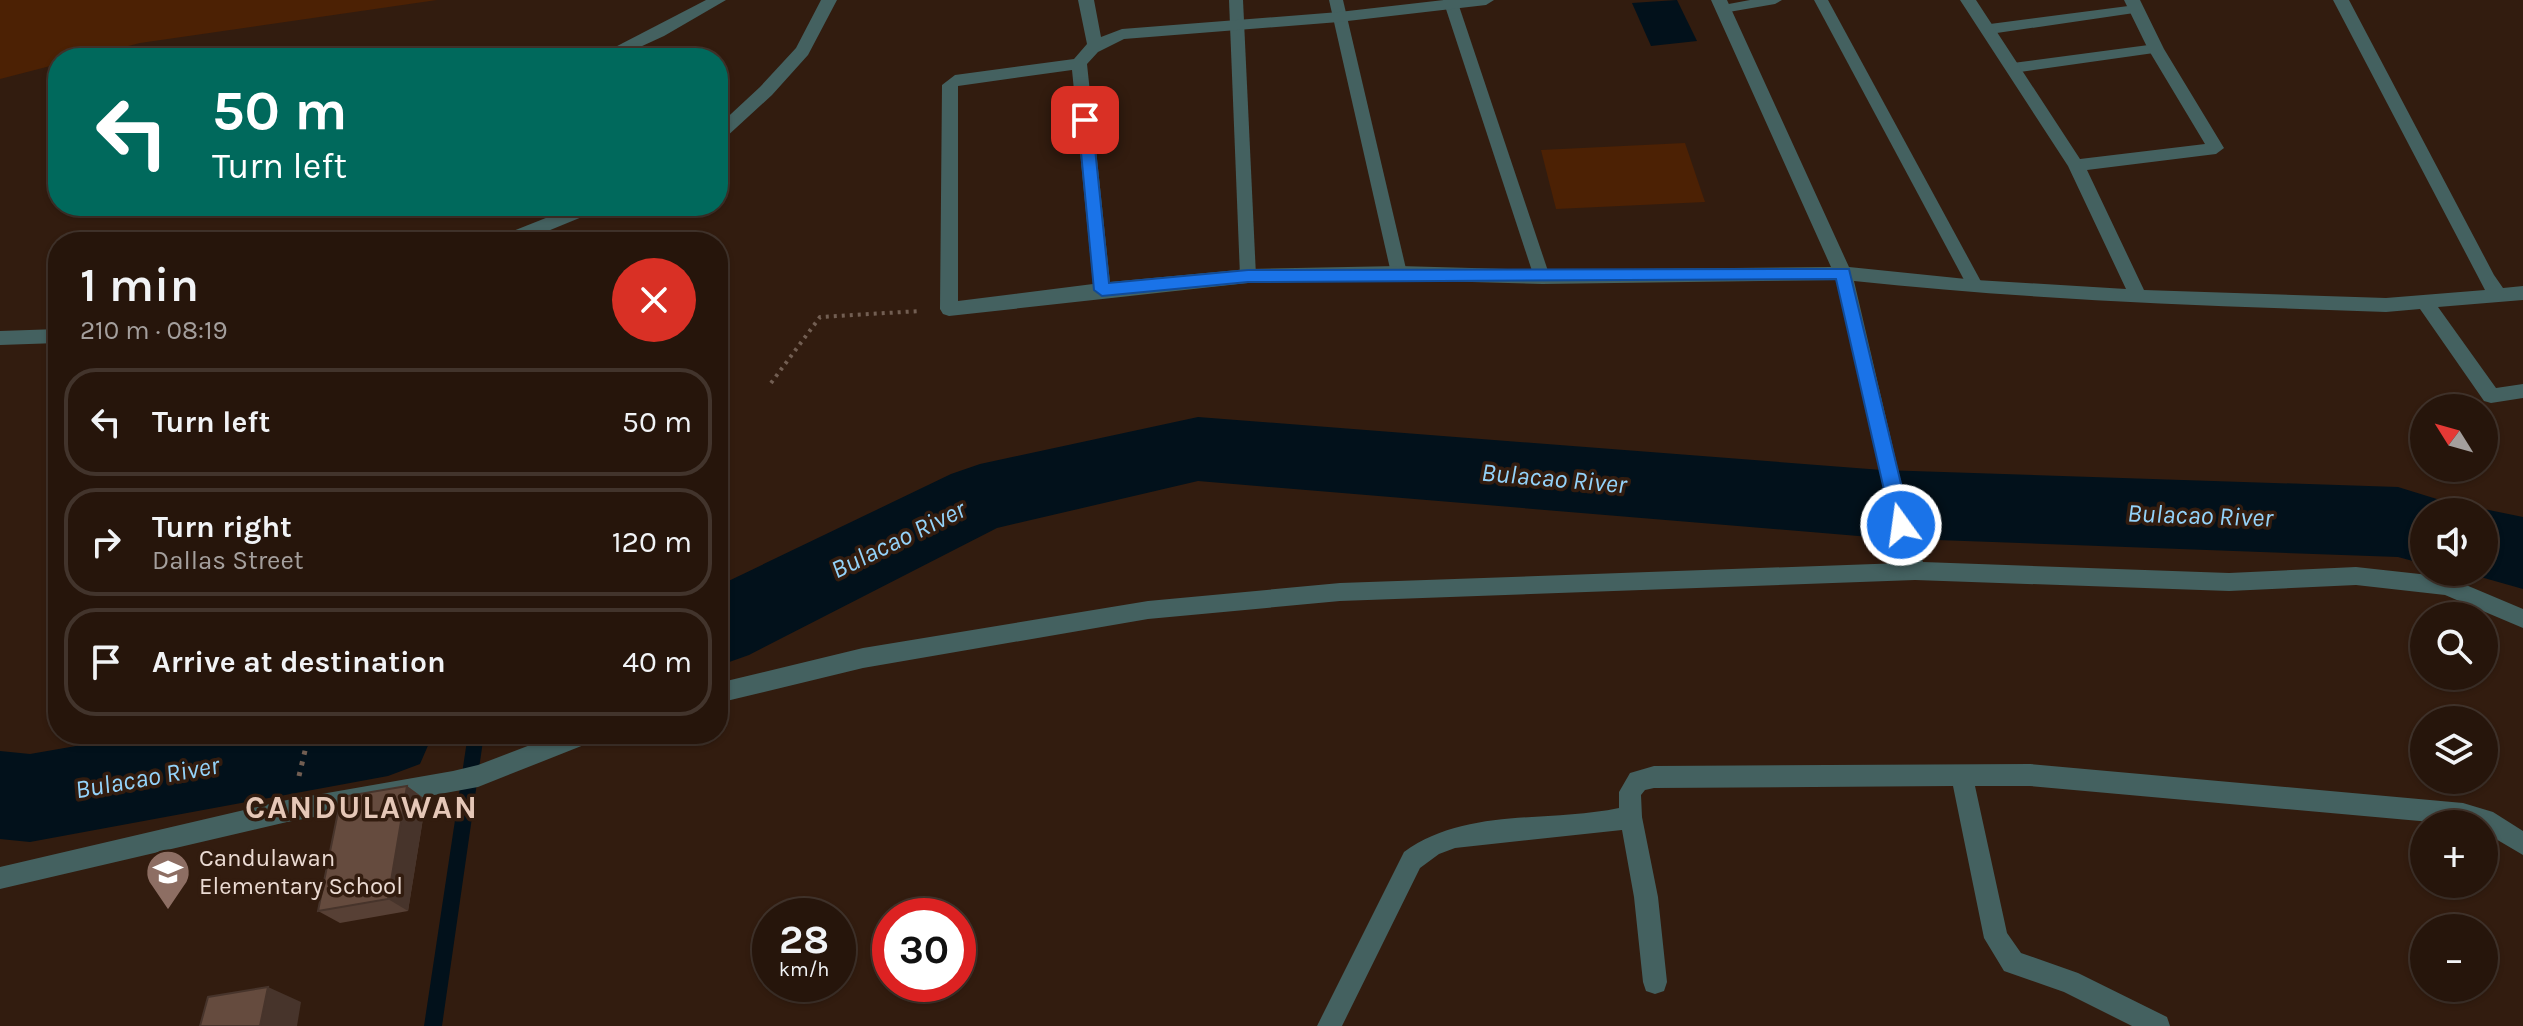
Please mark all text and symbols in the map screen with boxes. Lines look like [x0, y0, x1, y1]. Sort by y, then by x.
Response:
text: 50 m [212, 78, 347, 143]
icon: left [80, 80, 184, 184]
pin [1051, 86, 1119, 154]
icon: arrive [1063, 98, 1107, 142]
text: Turn left [212, 145, 347, 187]
text: 1 min [80, 257, 199, 313]
button: close [612, 258, 696, 342]
text: 210 m · 08:19 [80, 315, 228, 346]
north arrow [2410, 394, 2498, 482]
map controls [2410, 394, 2498, 1002]
icon: left [84, 400, 128, 444]
text: Turn left [152, 404, 270, 440]
text: 50 m [622, 404, 692, 440]
water label: Bulacao River [1480, 457, 1629, 500]
position arrow [1859, 483, 1943, 567]
water label: Bulacao River [826, 493, 972, 585]
water label: Bulacao River [2127, 497, 2275, 534]
button: sound [2410, 498, 2498, 586]
text: Turn right [152, 509, 292, 545]
icon: right [84, 520, 128, 564]
text: 120 m [612, 524, 692, 560]
text: Dallas Street [152, 545, 304, 576]
button: search [2410, 602, 2498, 690]
icon: arrive [84, 640, 128, 684]
text: Arrive at destination [152, 644, 446, 680]
text: 40 m [622, 644, 692, 680]
button: layers [2410, 706, 2498, 794]
water label: Bulacao River [73, 749, 223, 805]
district label: CANDULAWAN [245, 789, 479, 826]
button: + [2410, 810, 2498, 898]
place label: Candulawan Elementary School [199, 844, 403, 900]
school or university icon: Candulawan Elementary School [144, 848, 192, 911]
speed limit sign: 30 [872, 898, 976, 1002]
button: − [2410, 914, 2498, 1002]
text: 28 [779, 916, 829, 963]
text: km/h [779, 958, 829, 981]

